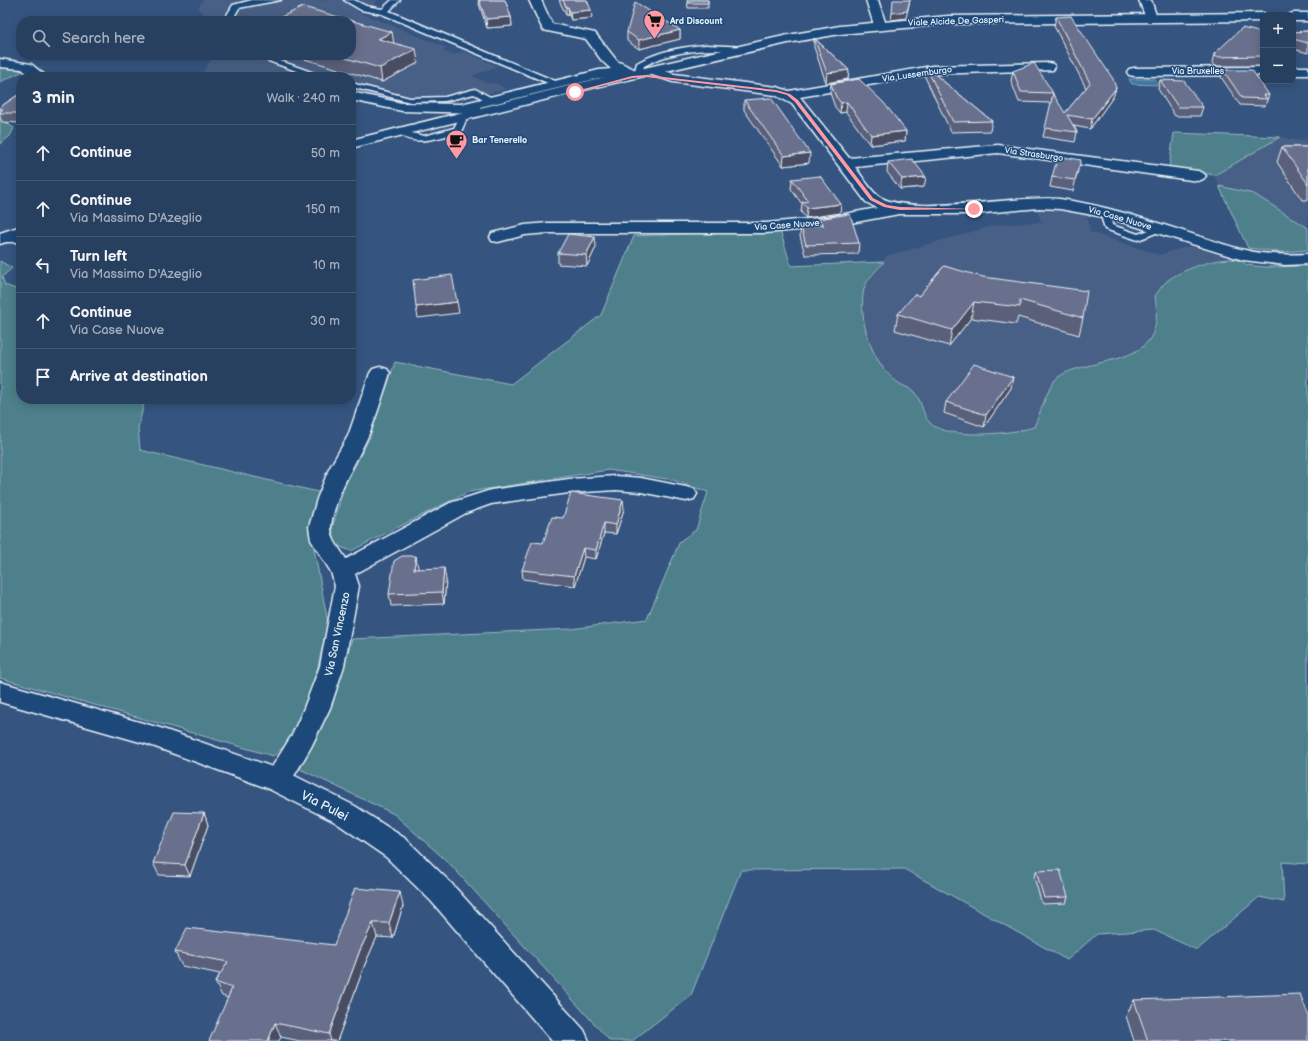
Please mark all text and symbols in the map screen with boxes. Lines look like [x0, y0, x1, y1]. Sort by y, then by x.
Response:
supermarket icon: Ard Discount [642, 8, 668, 41]
map controls [1260, 12, 1296, 84]
button: + [1260, 12, 1296, 48]
street label: Viale Alcide De Gasperi [908, 14, 1004, 29]
search box [16, 16, 356, 60]
place label: Ard Discount [669, 16, 722, 27]
icon: search [30, 27, 52, 49]
text: Search here [62, 29, 145, 48]
button: − [1260, 48, 1296, 84]
street label: Via Lussemburgo [881, 64, 953, 85]
street label: Via Bruxelles [1172, 66, 1225, 77]
route start [566, 83, 584, 101]
text: 3 min [32, 88, 75, 108]
text: Walk · 240 m [266, 90, 340, 106]
cafe icon: Bar Tenerello [443, 127, 469, 160]
place label: Bar Tenerello [472, 135, 527, 146]
icon: ahead [32, 142, 54, 164]
text: Continue [70, 143, 132, 162]
text: 50 m [311, 145, 340, 161]
street label: Via Strasburgo [1004, 145, 1064, 164]
text: Continue [70, 191, 132, 210]
icon: ahead [32, 198, 54, 220]
route end [965, 200, 983, 218]
text: 150 m [306, 201, 340, 217]
street label: Via Case Nuove [1087, 204, 1153, 233]
text: Via Massimo D'Azeglio [70, 210, 202, 226]
street label: Via Case Nuove [754, 218, 821, 233]
text: Turn left [70, 247, 127, 266]
icon: left [32, 254, 54, 276]
text: 10 m [313, 257, 340, 273]
text: Via Massimo D'Azeglio [70, 266, 202, 282]
text: Continue [70, 303, 132, 322]
icon: ahead [32, 310, 54, 332]
text: 30 m [310, 313, 340, 329]
text: Via Case Nuove [70, 322, 164, 338]
icon: arrive [32, 366, 54, 388]
text: Arrive at destination [70, 367, 208, 386]
street label: Via San Vincenzo [322, 591, 353, 677]
street label: Via Pulei [298, 787, 351, 825]

